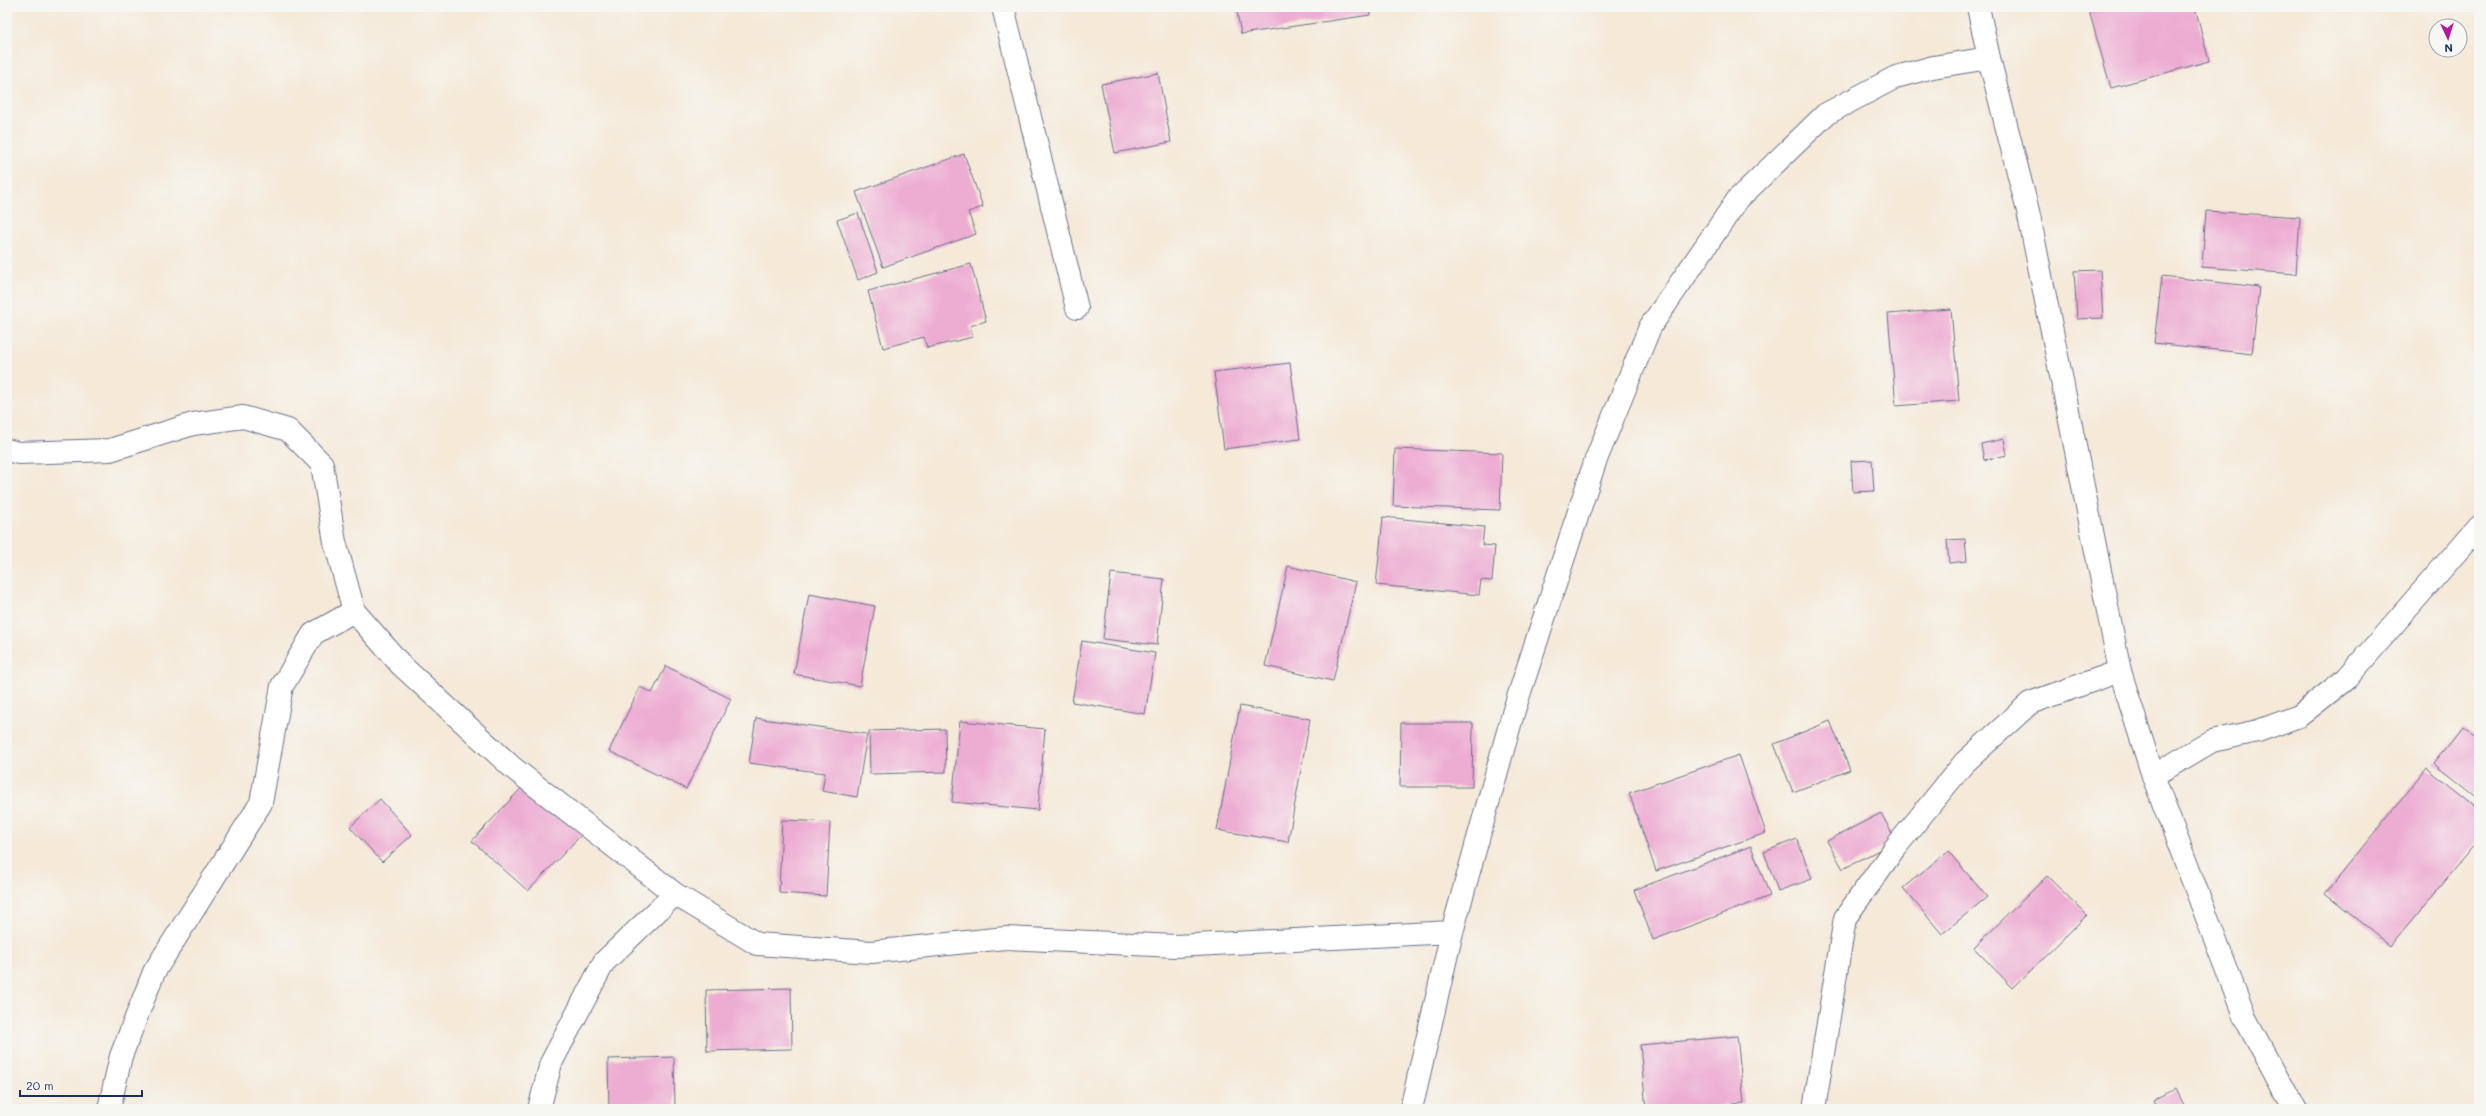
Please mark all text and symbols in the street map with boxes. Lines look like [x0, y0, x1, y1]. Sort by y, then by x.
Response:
north arrow [2428, 18, 2468, 58]
text: N [2444, 41, 2453, 56]
scale bar [20, 1072, 142, 1098]
text: 20 m [26, 1077, 54, 1093]

